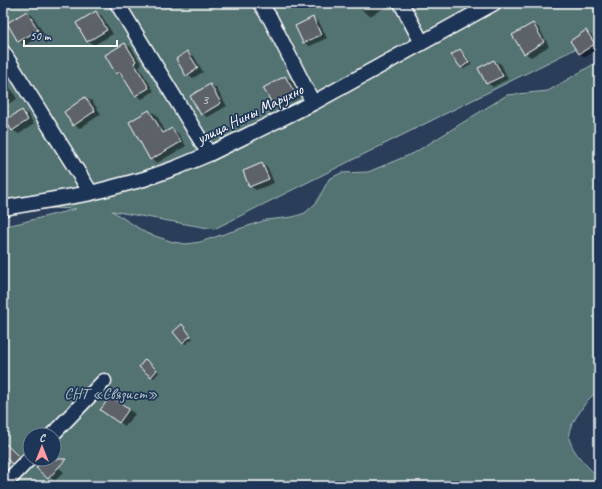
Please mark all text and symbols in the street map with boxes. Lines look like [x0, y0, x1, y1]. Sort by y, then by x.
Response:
scale bar [24, 22, 117, 48]
text: 50 m [30, 28, 52, 44]
street label: улица Нины Марухно [192, 79, 308, 149]
house number: 3 [202, 91, 210, 108]
park label: СНТ «Связист» [64, 384, 158, 404]
north arrow [22, 427, 62, 467]
text: С [39, 430, 46, 444]

